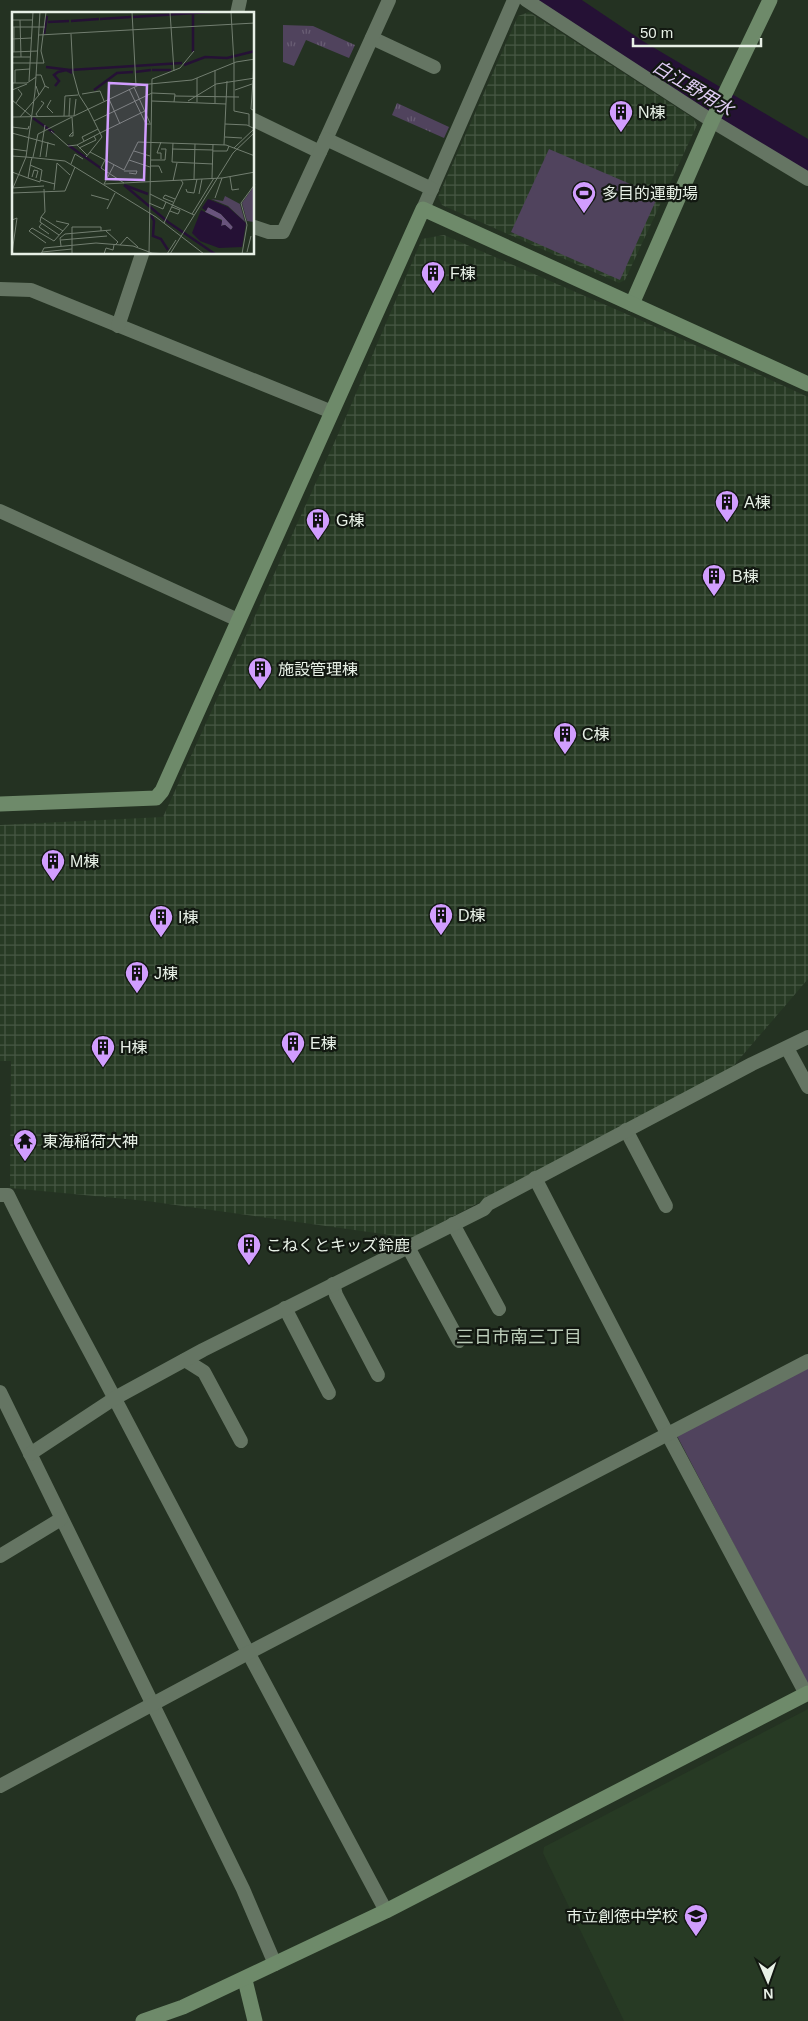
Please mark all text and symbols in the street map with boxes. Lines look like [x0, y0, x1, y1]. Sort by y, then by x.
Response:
inset map [12, 12, 255, 255]
scale bar [633, 15, 760, 47]
text: 50 m [640, 24, 673, 41]
water label: 白江野用水 [649, 56, 738, 121]
building icon: N棟 [608, 99, 634, 133]
place label: N棟 [638, 104, 666, 121]
sports icon: 多目的運動場 [571, 180, 597, 214]
place label: 多目的運動場 [602, 185, 698, 202]
building icon: F棟 [420, 260, 446, 294]
place label: F棟 [450, 265, 476, 282]
building icon: A棟 [714, 489, 740, 523]
place label: A棟 [744, 494, 771, 511]
building icon: G棟 [305, 507, 331, 541]
place label: G棟 [336, 512, 364, 529]
building icon: B棟 [701, 563, 727, 597]
place label: B棟 [732, 568, 759, 585]
building icon: 施設管理棟 [247, 656, 273, 690]
place label: 施設管理棟 [278, 661, 358, 678]
building icon: C棟 [552, 721, 578, 755]
place label: C棟 [582, 726, 610, 743]
building icon: M棟 [40, 848, 66, 882]
place label: M棟 [70, 853, 99, 870]
building icon: D棟 [428, 902, 454, 936]
building icon: I棟 [148, 904, 174, 938]
place label: D棟 [458, 907, 486, 924]
place label: I棟 [178, 909, 198, 926]
building icon: J棟 [124, 960, 150, 994]
place label: J棟 [154, 965, 178, 982]
building icon: E棟 [280, 1030, 306, 1064]
building icon: H棟 [90, 1034, 116, 1068]
place label: E棟 [310, 1035, 337, 1052]
place label: H棟 [120, 1039, 148, 1056]
temple icon: 東海稲荷大神 [12, 1128, 38, 1162]
place label: 東海稲荷大神 [42, 1133, 138, 1150]
building icon: こねくとキッズ鈴鹿 [236, 1232, 262, 1266]
place label: こねくとキッズ鈴鹿 [266, 1237, 410, 1254]
district label: 三日市南三丁目 [456, 1327, 582, 1347]
school or university icon: 市立創徳中学校 [683, 1903, 709, 1937]
place label: 市立創徳中学校 [566, 1908, 678, 1925]
north arrow [743, 1956, 793, 2006]
text: N [763, 1986, 774, 2002]

